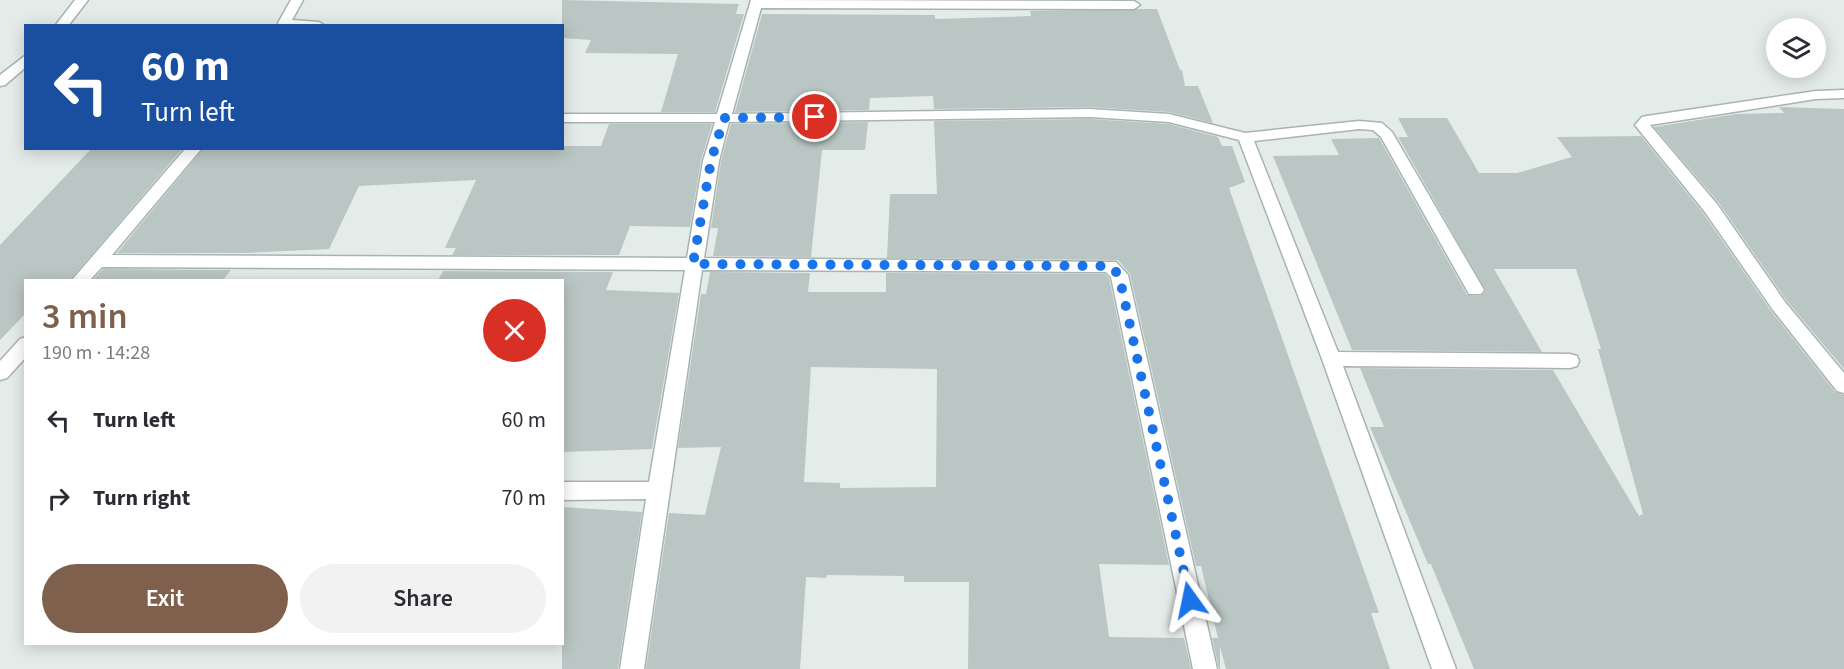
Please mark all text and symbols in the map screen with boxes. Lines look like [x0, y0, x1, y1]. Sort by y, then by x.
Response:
map controls [1766, 18, 1826, 78]
button: layers [1766, 18, 1826, 78]
text: 60 m [141, 37, 230, 97]
icon: left [42, 48, 120, 126]
pin [789, 91, 840, 142]
text: Turn left [141, 93, 235, 132]
icon: arrive [798, 100, 831, 133]
text: 3 min [42, 291, 128, 342]
button: close [483, 299, 546, 362]
text: 190 m · 14:28 [42, 339, 150, 367]
icon: left [42, 404, 75, 437]
text: Turn left [93, 404, 175, 436]
text: 60 m [501, 404, 546, 436]
icon: right [42, 482, 75, 515]
text: Turn right [93, 482, 190, 514]
text: 70 m [501, 482, 546, 514]
button: Exit [42, 564, 288, 633]
button: Share [300, 564, 546, 633]
position arrow [1158, 568, 1222, 632]

